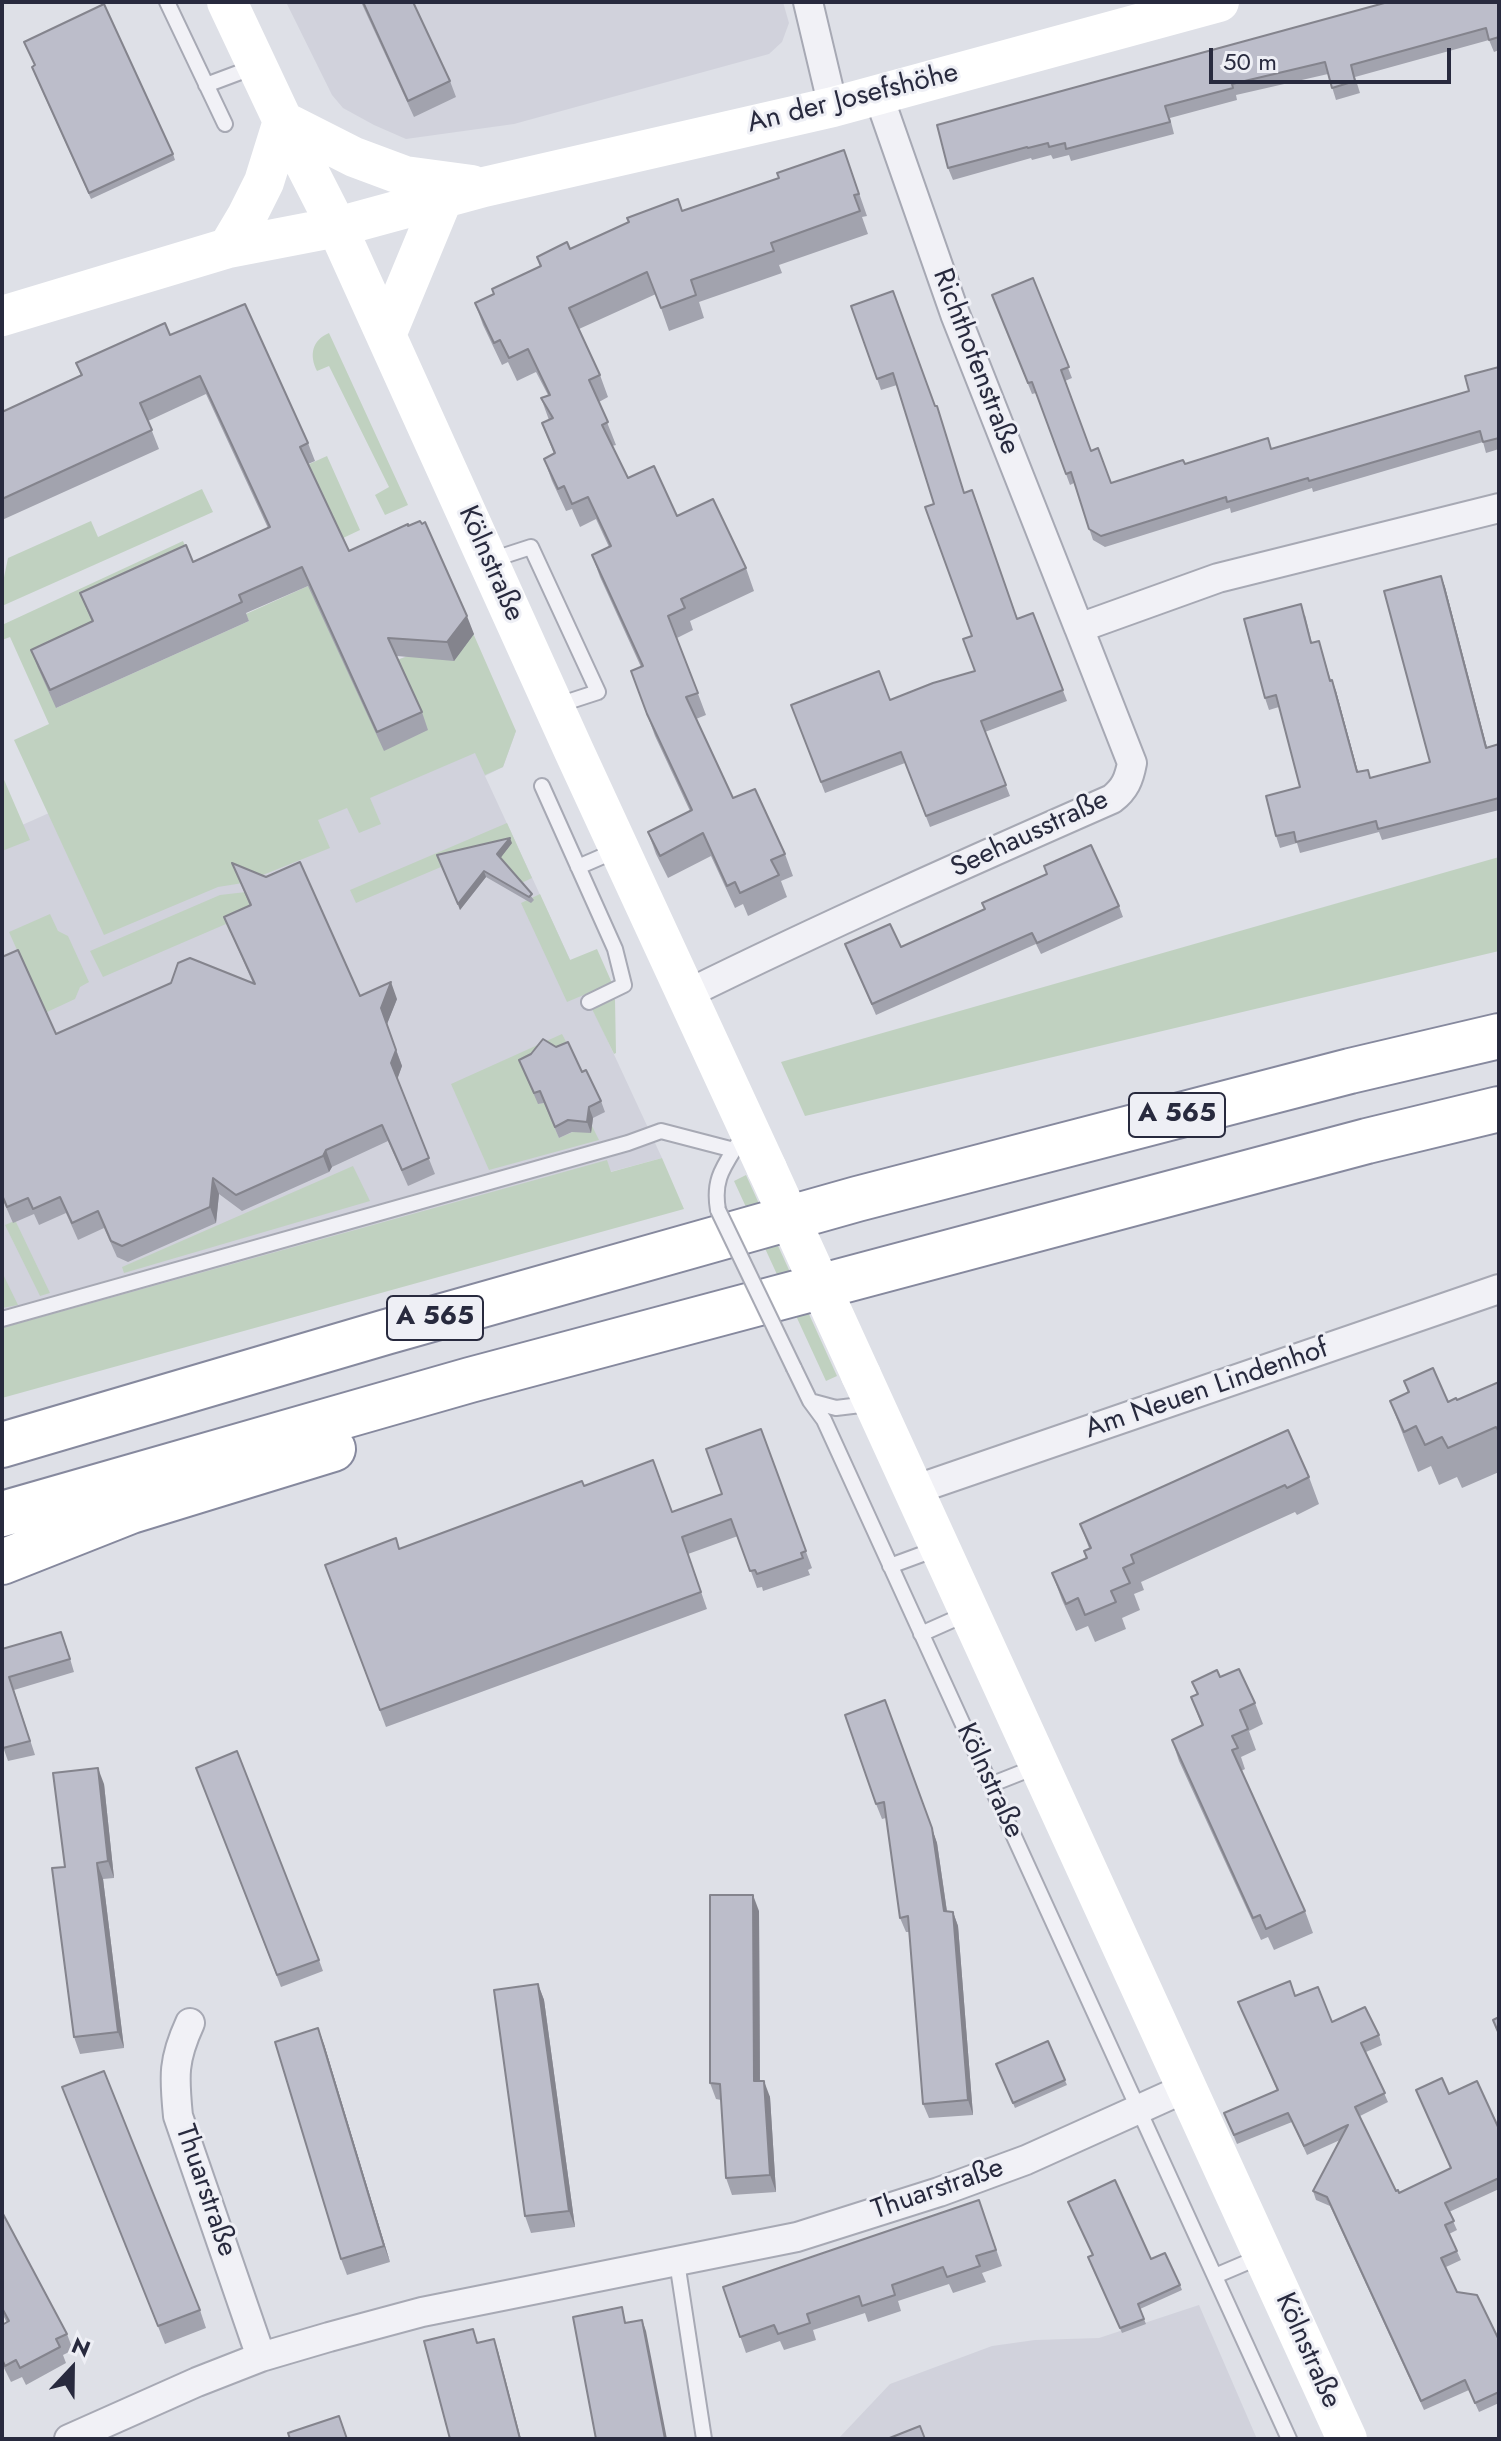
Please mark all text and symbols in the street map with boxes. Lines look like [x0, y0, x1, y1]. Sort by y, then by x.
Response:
scale bar [1213, 32, 1455, 82]
text: 50 m [1223, 44, 1277, 79]
street label: An der Josefshöhe [744, 57, 962, 141]
street label: Richthofenstraße [924, 264, 1026, 460]
street label: Kölnstraße [450, 501, 530, 627]
street label: Seehausstraße [946, 784, 1114, 886]
road number: A 565 [1129, 1093, 1225, 1137]
road number: A 565 [387, 1296, 483, 1340]
street label: Am Neuen Lindenhof [1081, 1333, 1333, 1447]
street label: Kölnstraße [948, 1718, 1030, 1844]
street label: Thuarstraße [167, 2121, 243, 2261]
street label: Thuarstraße [868, 2152, 1008, 2228]
street label: Kölnstraße [1267, 2288, 1347, 2414]
north arrow [32, 2329, 112, 2409]
text: N [67, 2329, 95, 2365]

